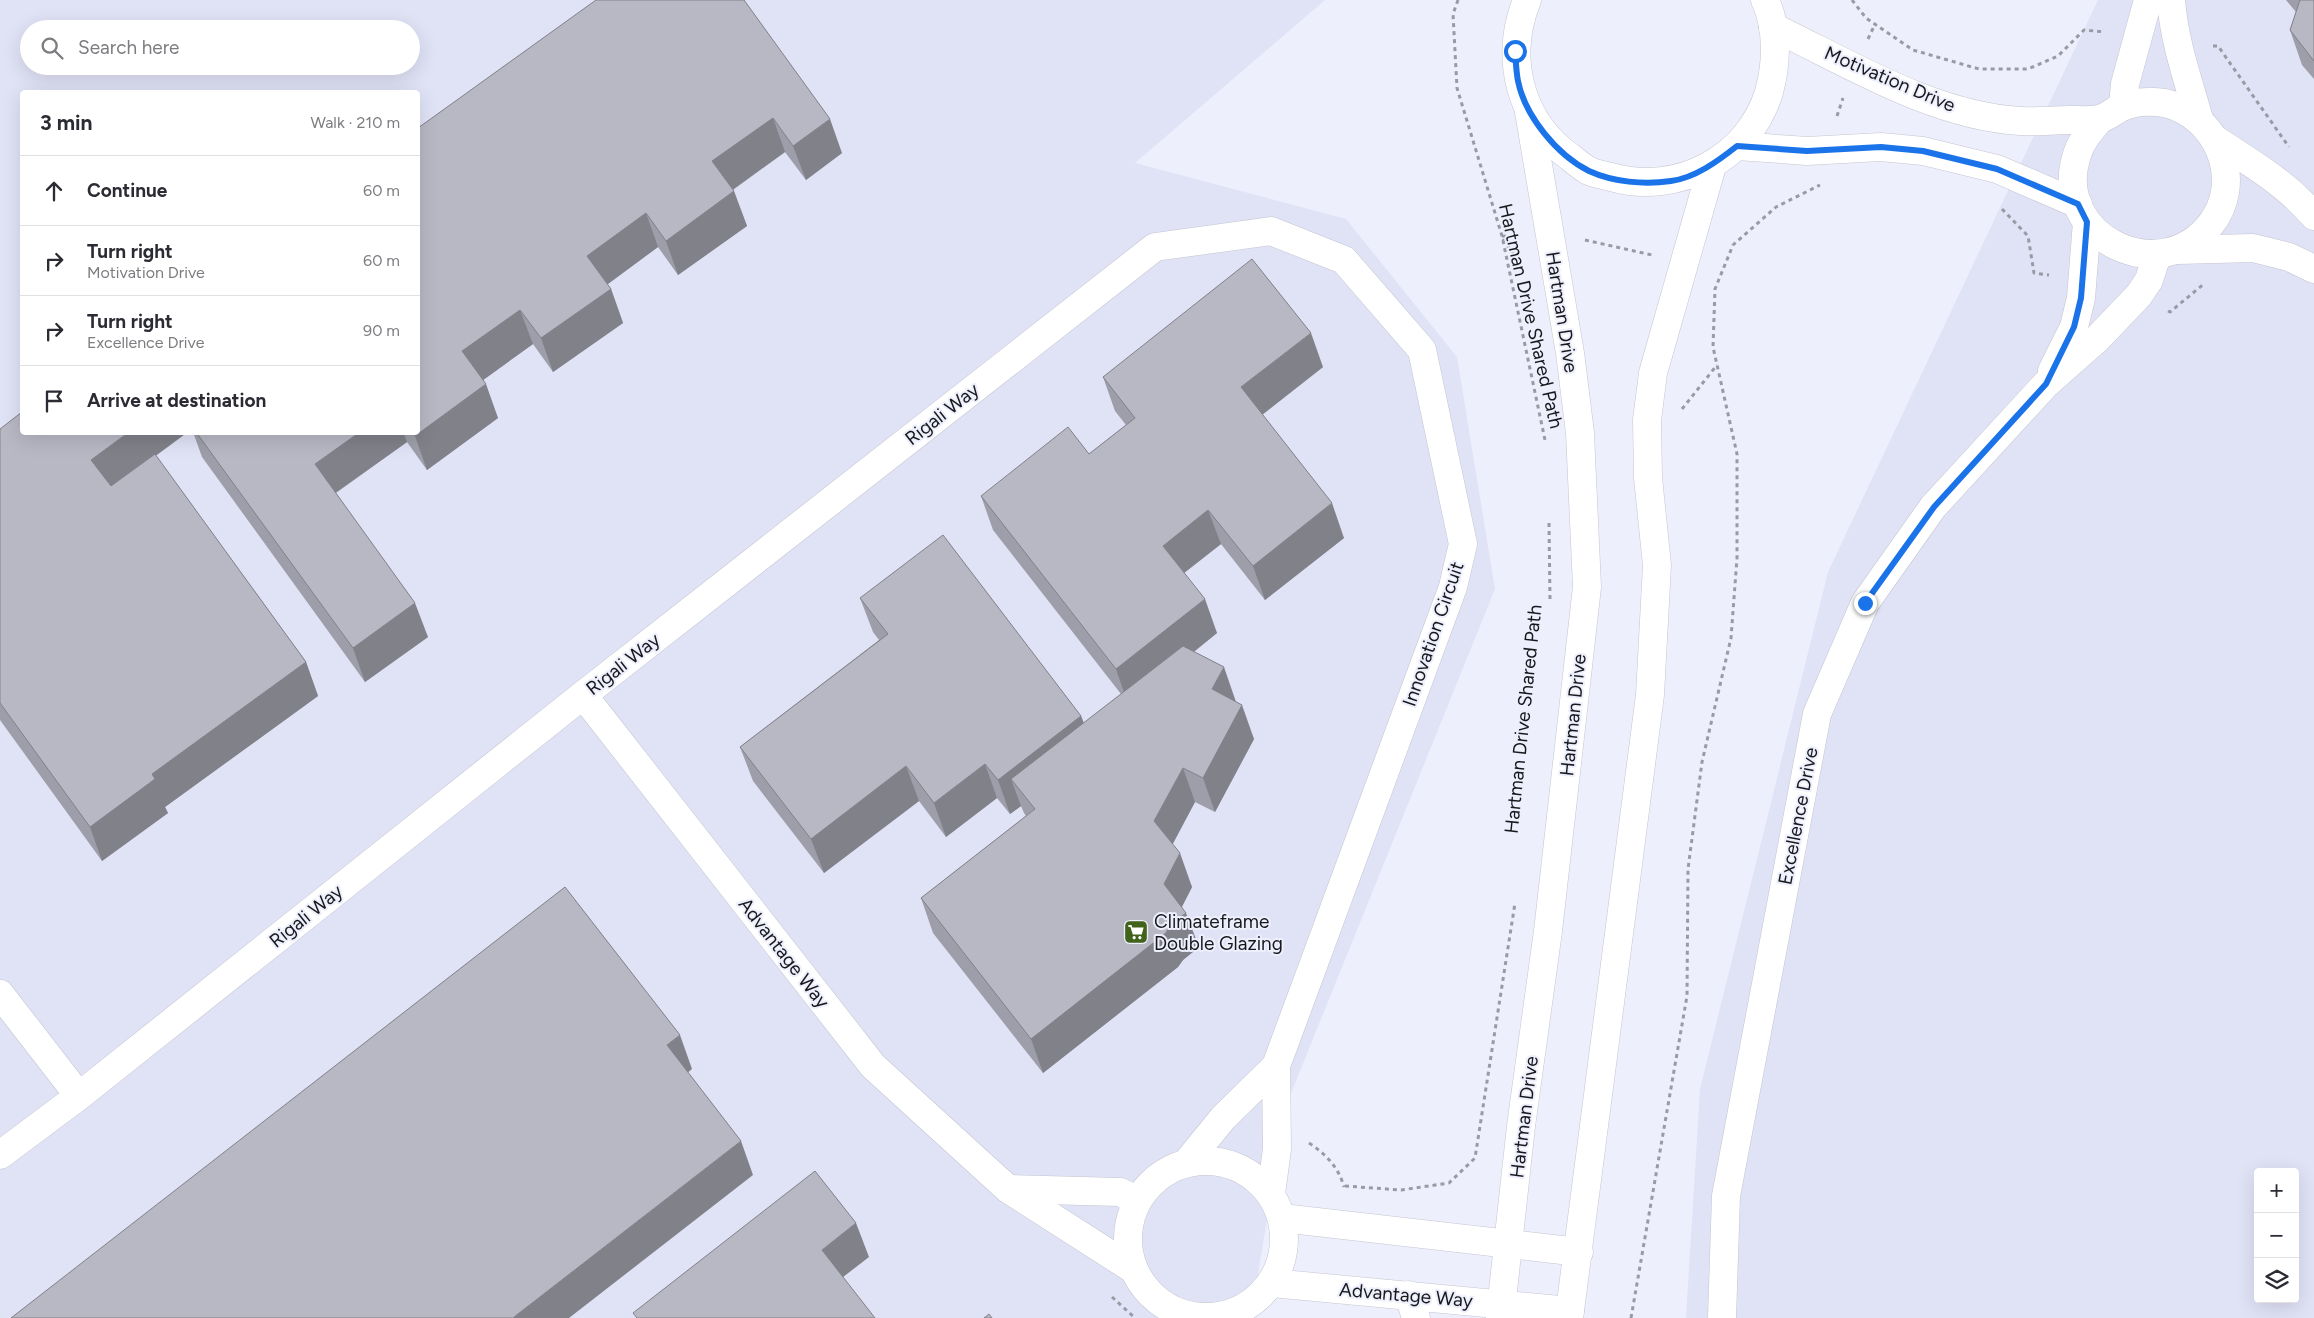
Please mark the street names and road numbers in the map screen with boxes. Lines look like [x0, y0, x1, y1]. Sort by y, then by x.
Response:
street label: Motivation Drive [1821, 41, 1959, 117]
street label: Hartman Drive Shared Path [1494, 201, 1568, 431]
street label: Hartman Drive [1541, 250, 1583, 374]
street label: Rigali Way [900, 378, 984, 450]
street label: Innovation Circuit [1397, 559, 1469, 709]
street label: Hartman Drive Shared Path [1500, 603, 1546, 835]
street label: Rigali Way [581, 628, 665, 700]
street label: Hartman Drive [1555, 653, 1591, 777]
street label: Excellence Drive [1773, 745, 1823, 887]
street label: Rigali Way [265, 880, 347, 952]
street label: Advantage Way [734, 893, 834, 1013]
street label: Hartman Drive [1505, 1055, 1543, 1179]
street label: Advantage Way [1338, 1278, 1474, 1312]

